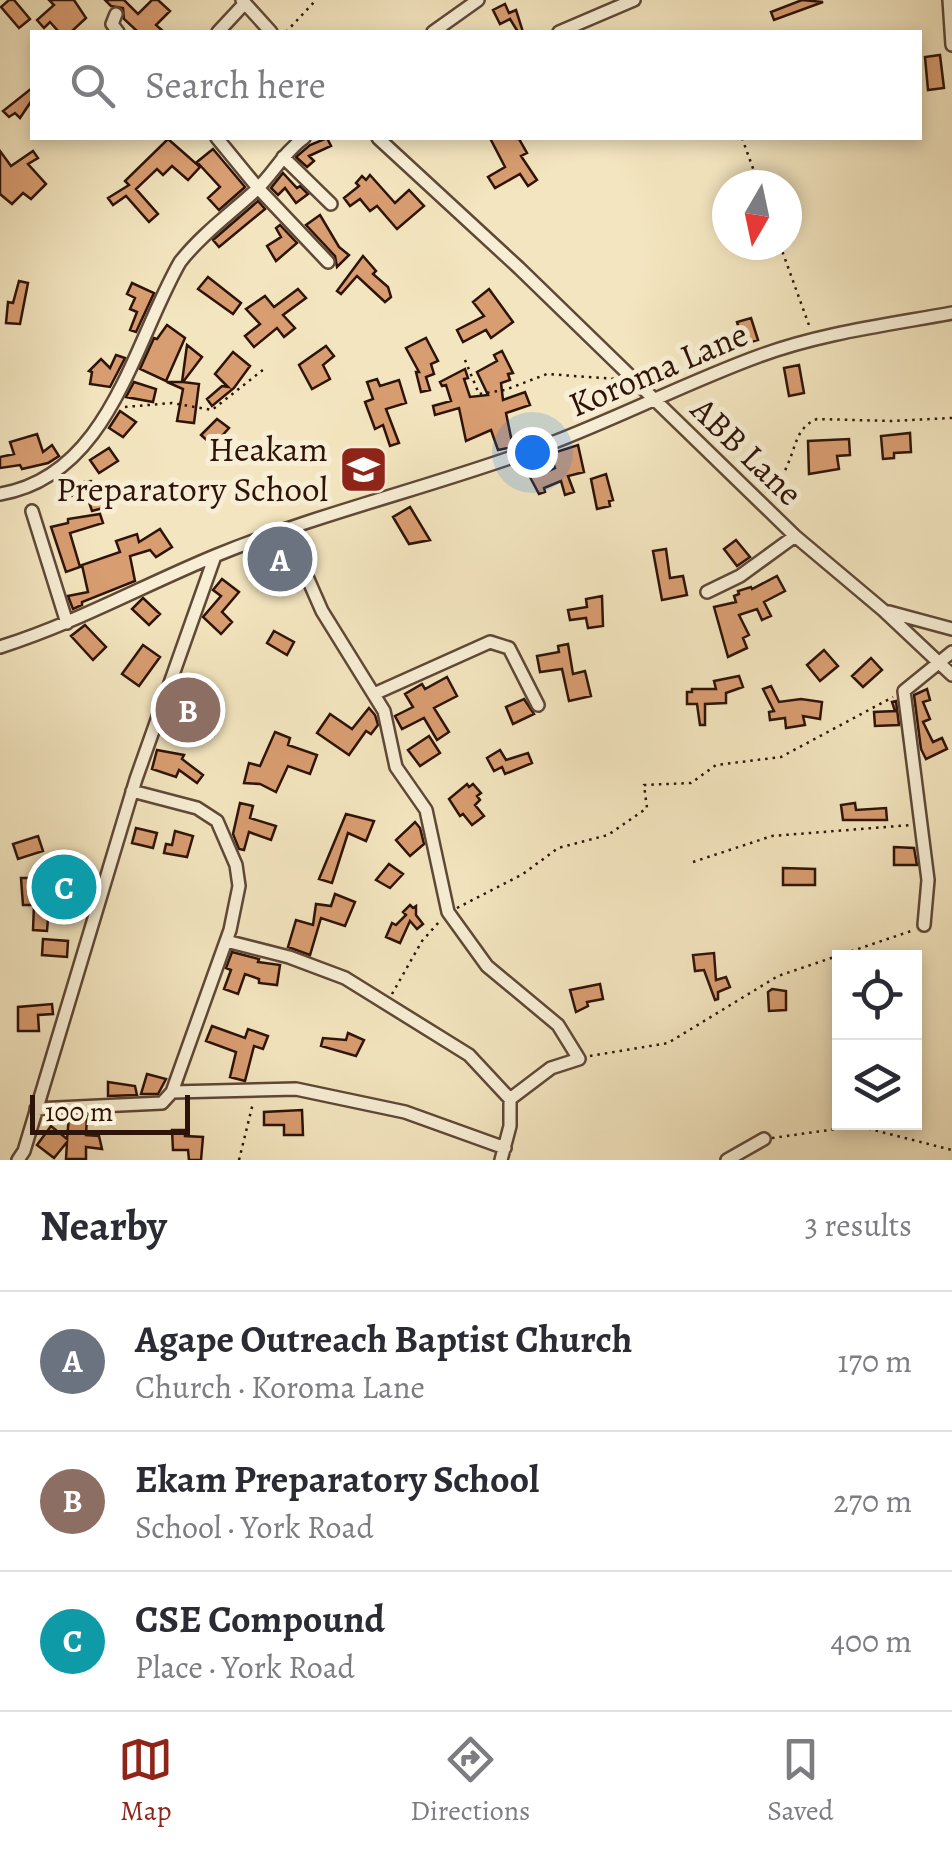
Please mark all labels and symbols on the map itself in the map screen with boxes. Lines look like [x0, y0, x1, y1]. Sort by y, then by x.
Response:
north arrow [712, 170, 802, 260]
street label: Koroma Lane [561, 310, 755, 428]
street label: ABB Lane [680, 385, 813, 516]
place label: Heakam Preparatory School [56, 425, 328, 513]
your location [507, 427, 558, 478]
school or university icon: Heakam Preparatory School [337, 443, 389, 495]
pin: A [248, 522, 312, 596]
pin: B [156, 672, 220, 748]
pin: C [32, 850, 96, 924]
scale bar [30, 1090, 190, 1134]

